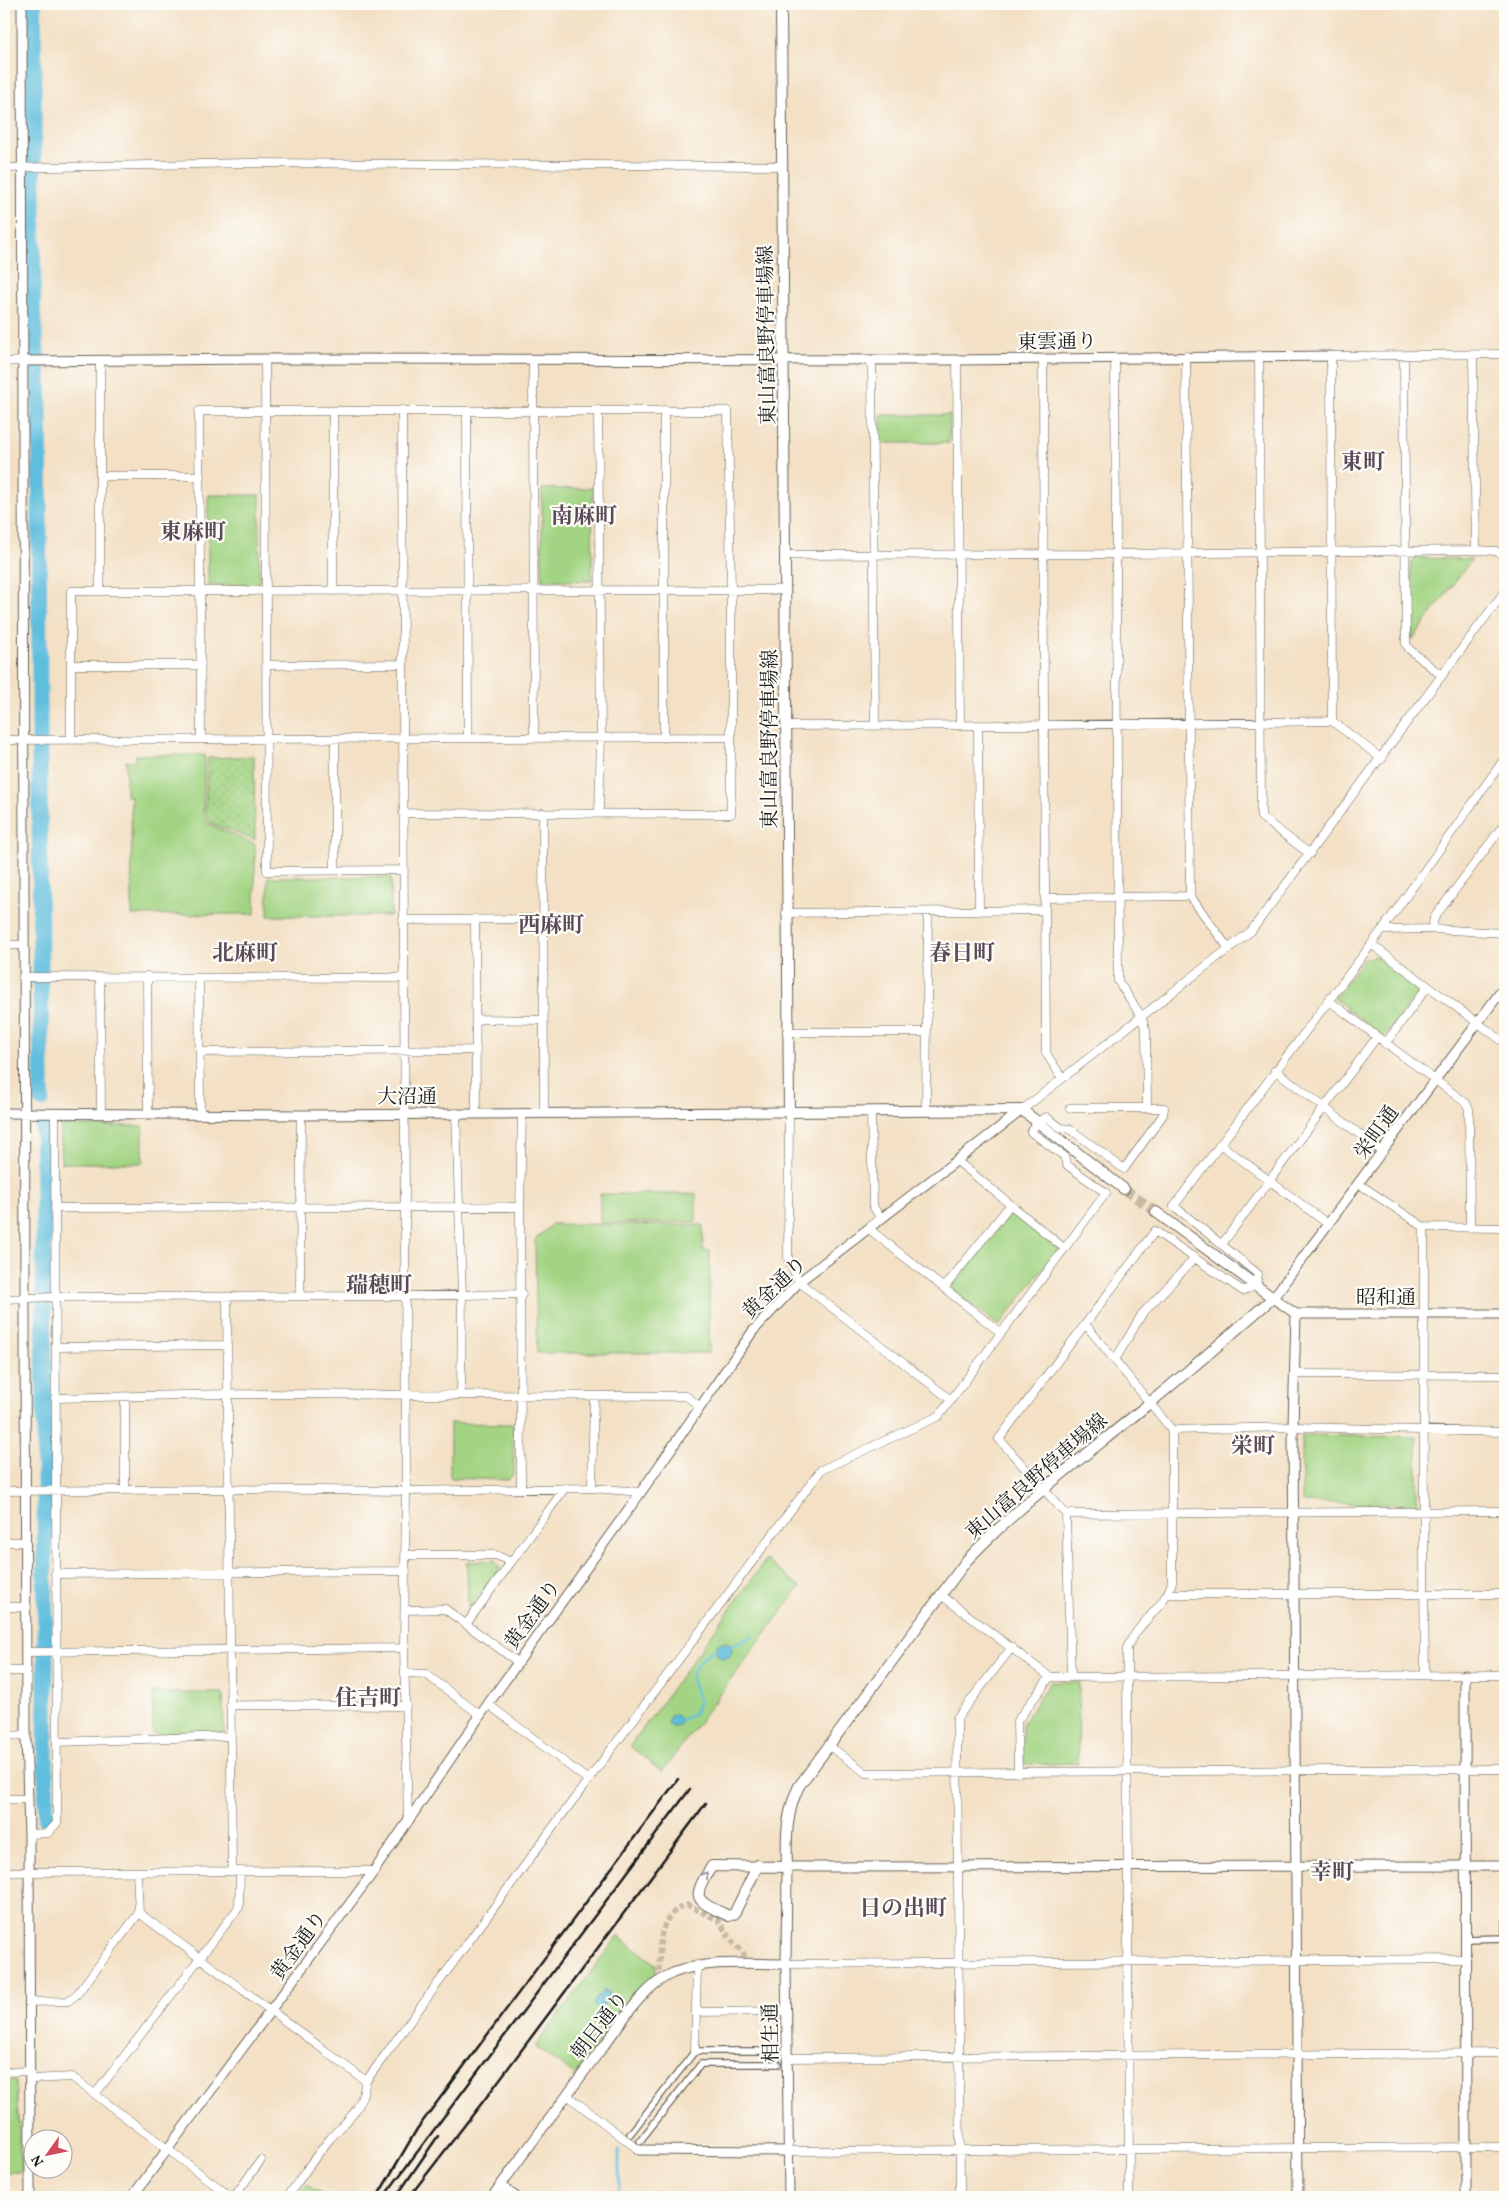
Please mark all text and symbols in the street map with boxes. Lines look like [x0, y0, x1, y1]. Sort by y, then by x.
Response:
street label: 東山富良野停車場線 [752, 245, 784, 425]
street label: 東雲通り [1017, 328, 1097, 358]
district label: 東町 [1341, 448, 1385, 479]
district label: 南麻町 [551, 502, 617, 533]
district label: 東麻町 [160, 518, 226, 549]
street label: 東山富良野停車場線 [757, 649, 785, 829]
district label: 西麻町 [518, 911, 584, 942]
district label: 北麻町 [212, 939, 278, 970]
district label: 春日町 [929, 939, 995, 970]
street label: 大沼通 [377, 1084, 437, 1112]
street label: 栄町通 [1349, 1101, 1407, 1166]
street label: 黄金通り [737, 1251, 814, 1326]
district label: 瑞穂町 [346, 1271, 412, 1302]
street label: 昭和通 [1356, 1285, 1416, 1313]
street label: 東山富良野停車場線 [960, 1408, 1114, 1547]
district label: 栄町 [1231, 1432, 1275, 1463]
street label: 黄金通り [499, 1575, 568, 1656]
district label: 住吉町 [335, 1684, 401, 1715]
district label: 幸町 [1310, 1858, 1354, 1889]
one-way arrow [699, 1872, 709, 1881]
district label: 日の出町 [859, 1894, 947, 1925]
street label: 黄金通り [265, 1906, 334, 1987]
street label: 朝日通り [565, 1986, 636, 2066]
street label: 相生通 [757, 2003, 787, 2063]
north arrow [22, 2128, 72, 2178]
text: N [28, 2151, 49, 2170]

